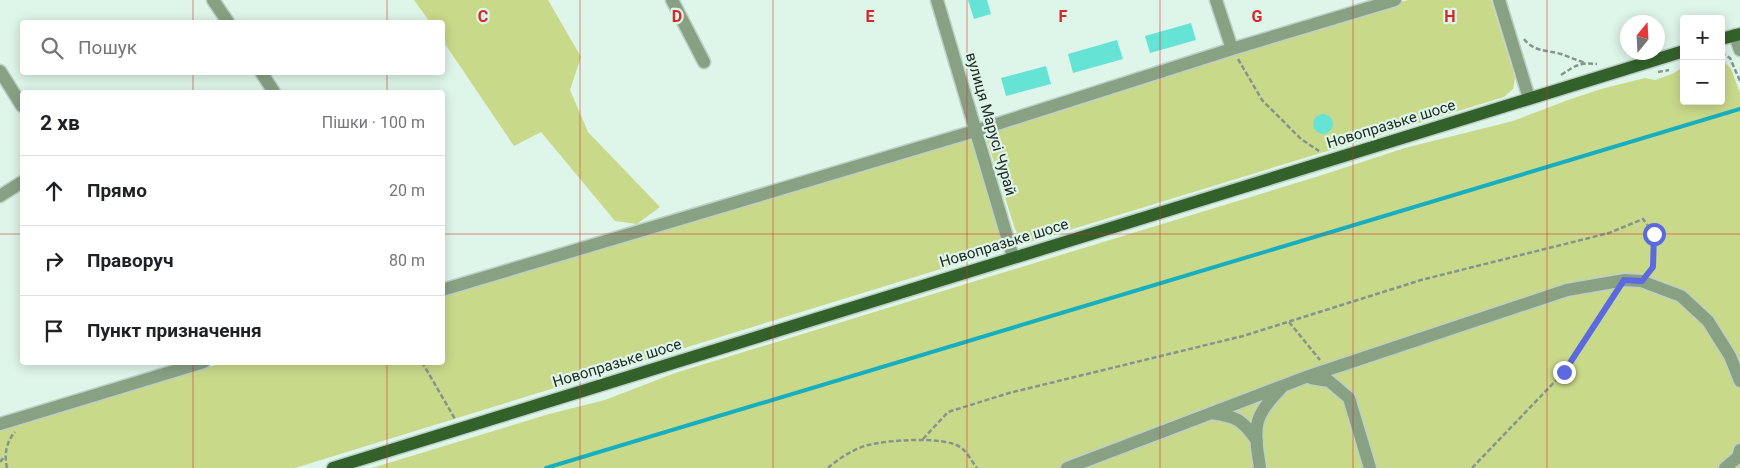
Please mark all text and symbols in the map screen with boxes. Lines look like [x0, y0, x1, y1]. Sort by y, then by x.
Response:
text: C [478, 7, 488, 26]
text: D [672, 7, 682, 26]
text: E [866, 7, 875, 26]
text: F [1059, 7, 1068, 26]
text: G [1252, 7, 1263, 26]
text: H [1444, 7, 1456, 26]
north arrow [1620, 15, 1665, 60]
map controls [1680, 15, 1725, 105]
button: + [1680, 15, 1725, 60]
search box [20, 20, 445, 75]
icon: search [38, 34, 66, 62]
text: Пошук [78, 36, 137, 59]
street label: вулиця Марусі Чурай [962, 50, 1020, 198]
button: − [1680, 60, 1725, 105]
street label: Новопразьке шосе [1325, 96, 1458, 152]
text: 2 хв [40, 111, 80, 135]
text: Пішки · 100 m [322, 113, 425, 132]
icon: ahead [40, 177, 68, 205]
text: Прямо [87, 179, 147, 202]
text: 20 m [389, 181, 425, 200]
street label: Новопразьке шосе [938, 215, 1071, 271]
route start [1643, 223, 1666, 246]
icon: right [40, 247, 68, 275]
text: Праворуч [87, 249, 173, 272]
text: 80 m [389, 251, 425, 270]
icon: arrive [40, 317, 68, 345]
text: Пункт призначення [87, 319, 262, 342]
street label: Новопразьке шосе [551, 335, 684, 391]
route end [1553, 361, 1576, 384]

